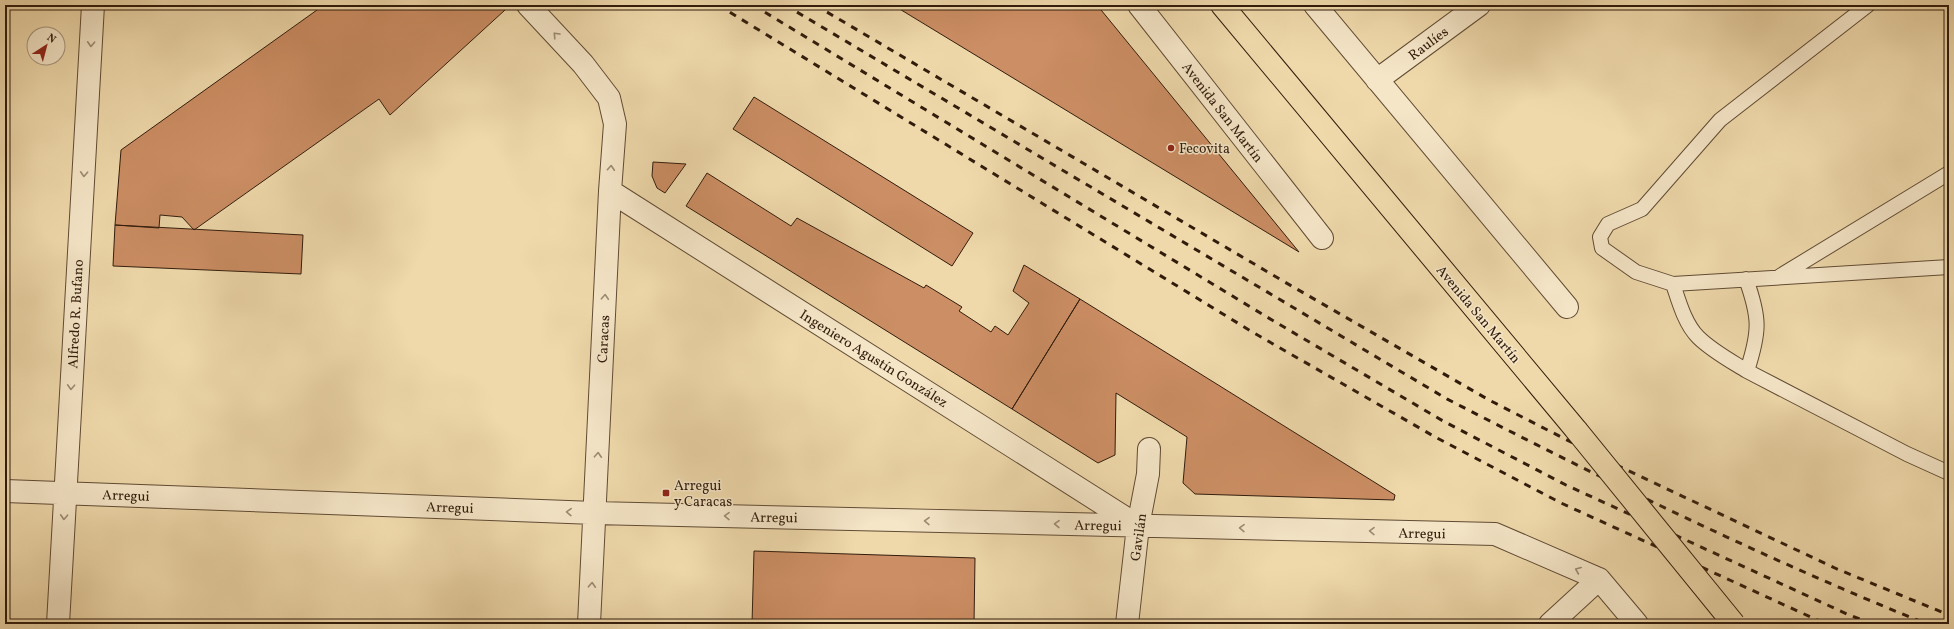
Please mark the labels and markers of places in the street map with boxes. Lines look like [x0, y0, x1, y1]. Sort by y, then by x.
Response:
place label: Fecovita [1179, 140, 1230, 159]
marker: Fecovita [1166, 143, 1176, 153]
place label: Arregui y Caracas [674, 477, 732, 512]
marker: Arregui y Caracas [661, 488, 671, 498]

